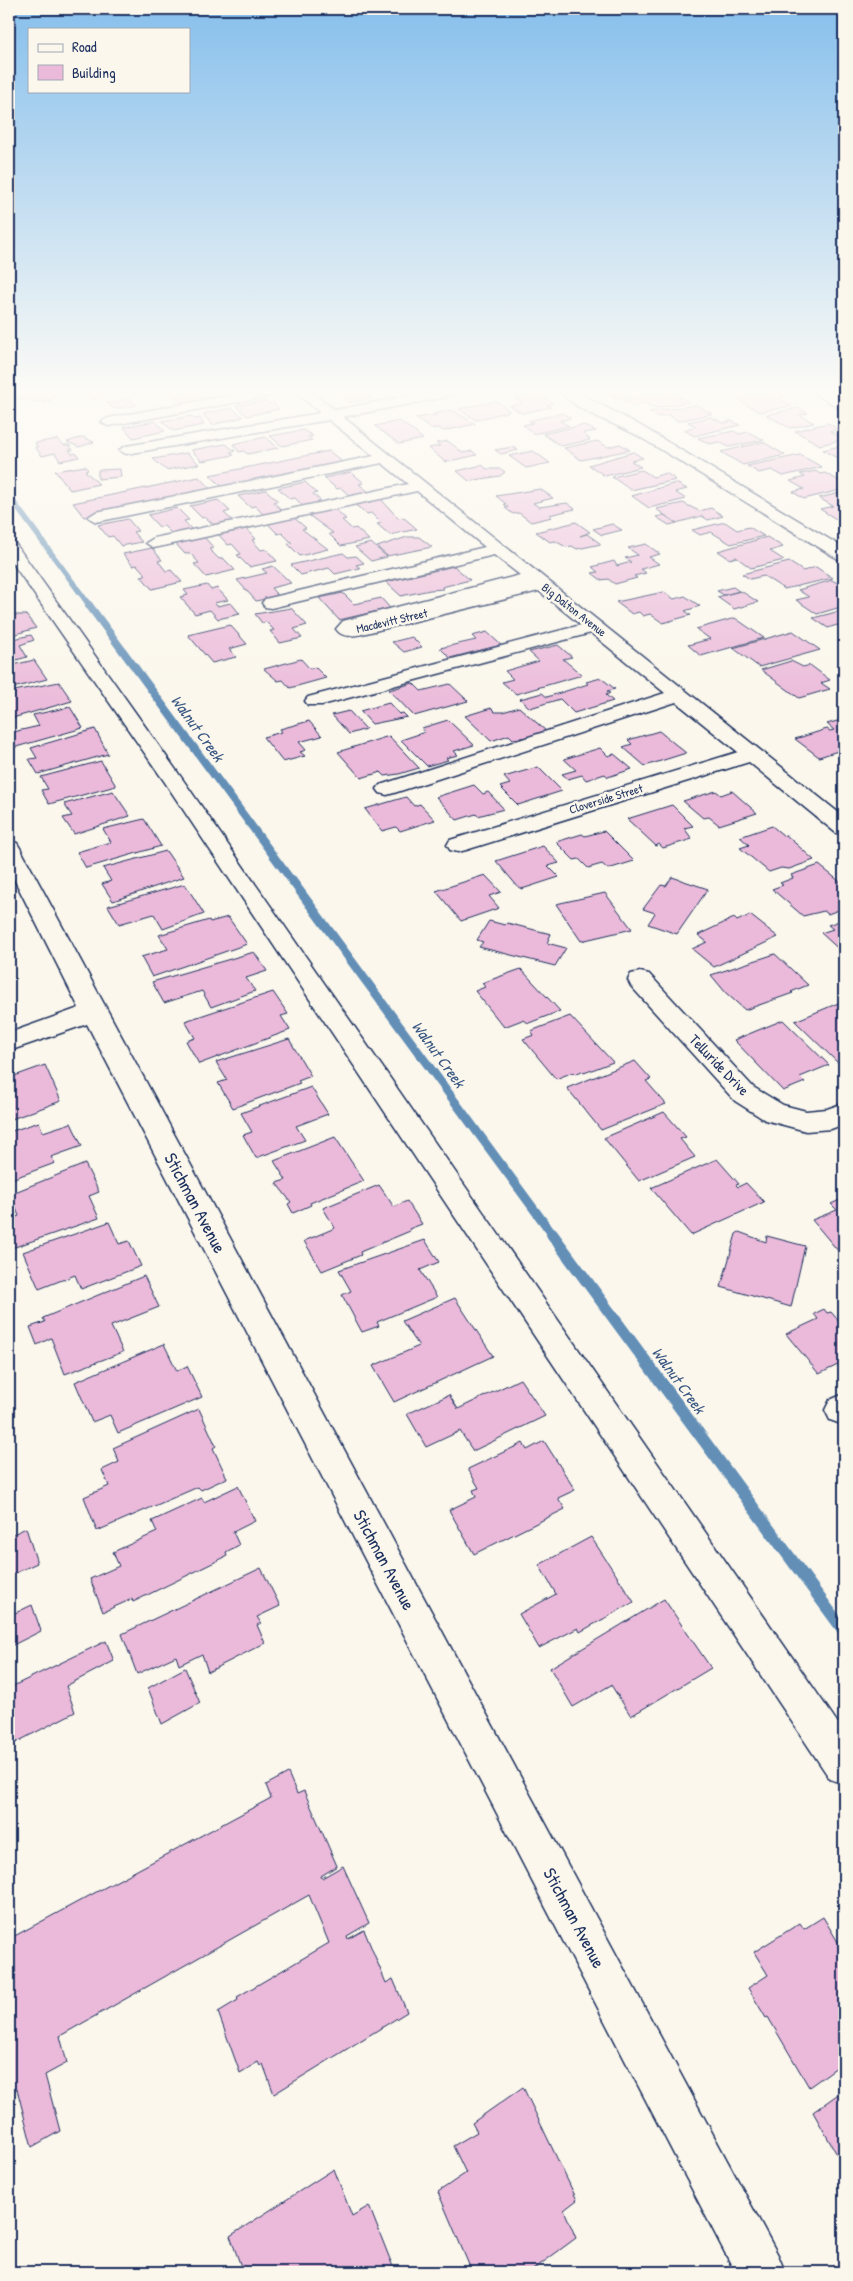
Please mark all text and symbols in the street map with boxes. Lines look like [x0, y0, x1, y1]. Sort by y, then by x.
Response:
legend [28, 28, 190, 92]
text: Road [72, 36, 97, 57]
text: Building [72, 62, 116, 83]
street label: Big Dalton Avenue [538, 579, 610, 640]
street label: Macdevitt Street [355, 604, 430, 637]
water label: Walnut Creek [166, 690, 230, 767]
street label: Cloverside Street [567, 779, 646, 818]
water label: Walnut Creek [407, 1016, 471, 1093]
street label: Telluride Drive [685, 1029, 754, 1100]
street label: Stichman Avenue [159, 1148, 232, 1257]
water label: Walnut Creek [647, 1342, 711, 1419]
street label: Stichman Avenue [348, 1505, 421, 1614]
street label: Stichman Avenue [538, 1863, 611, 1972]

